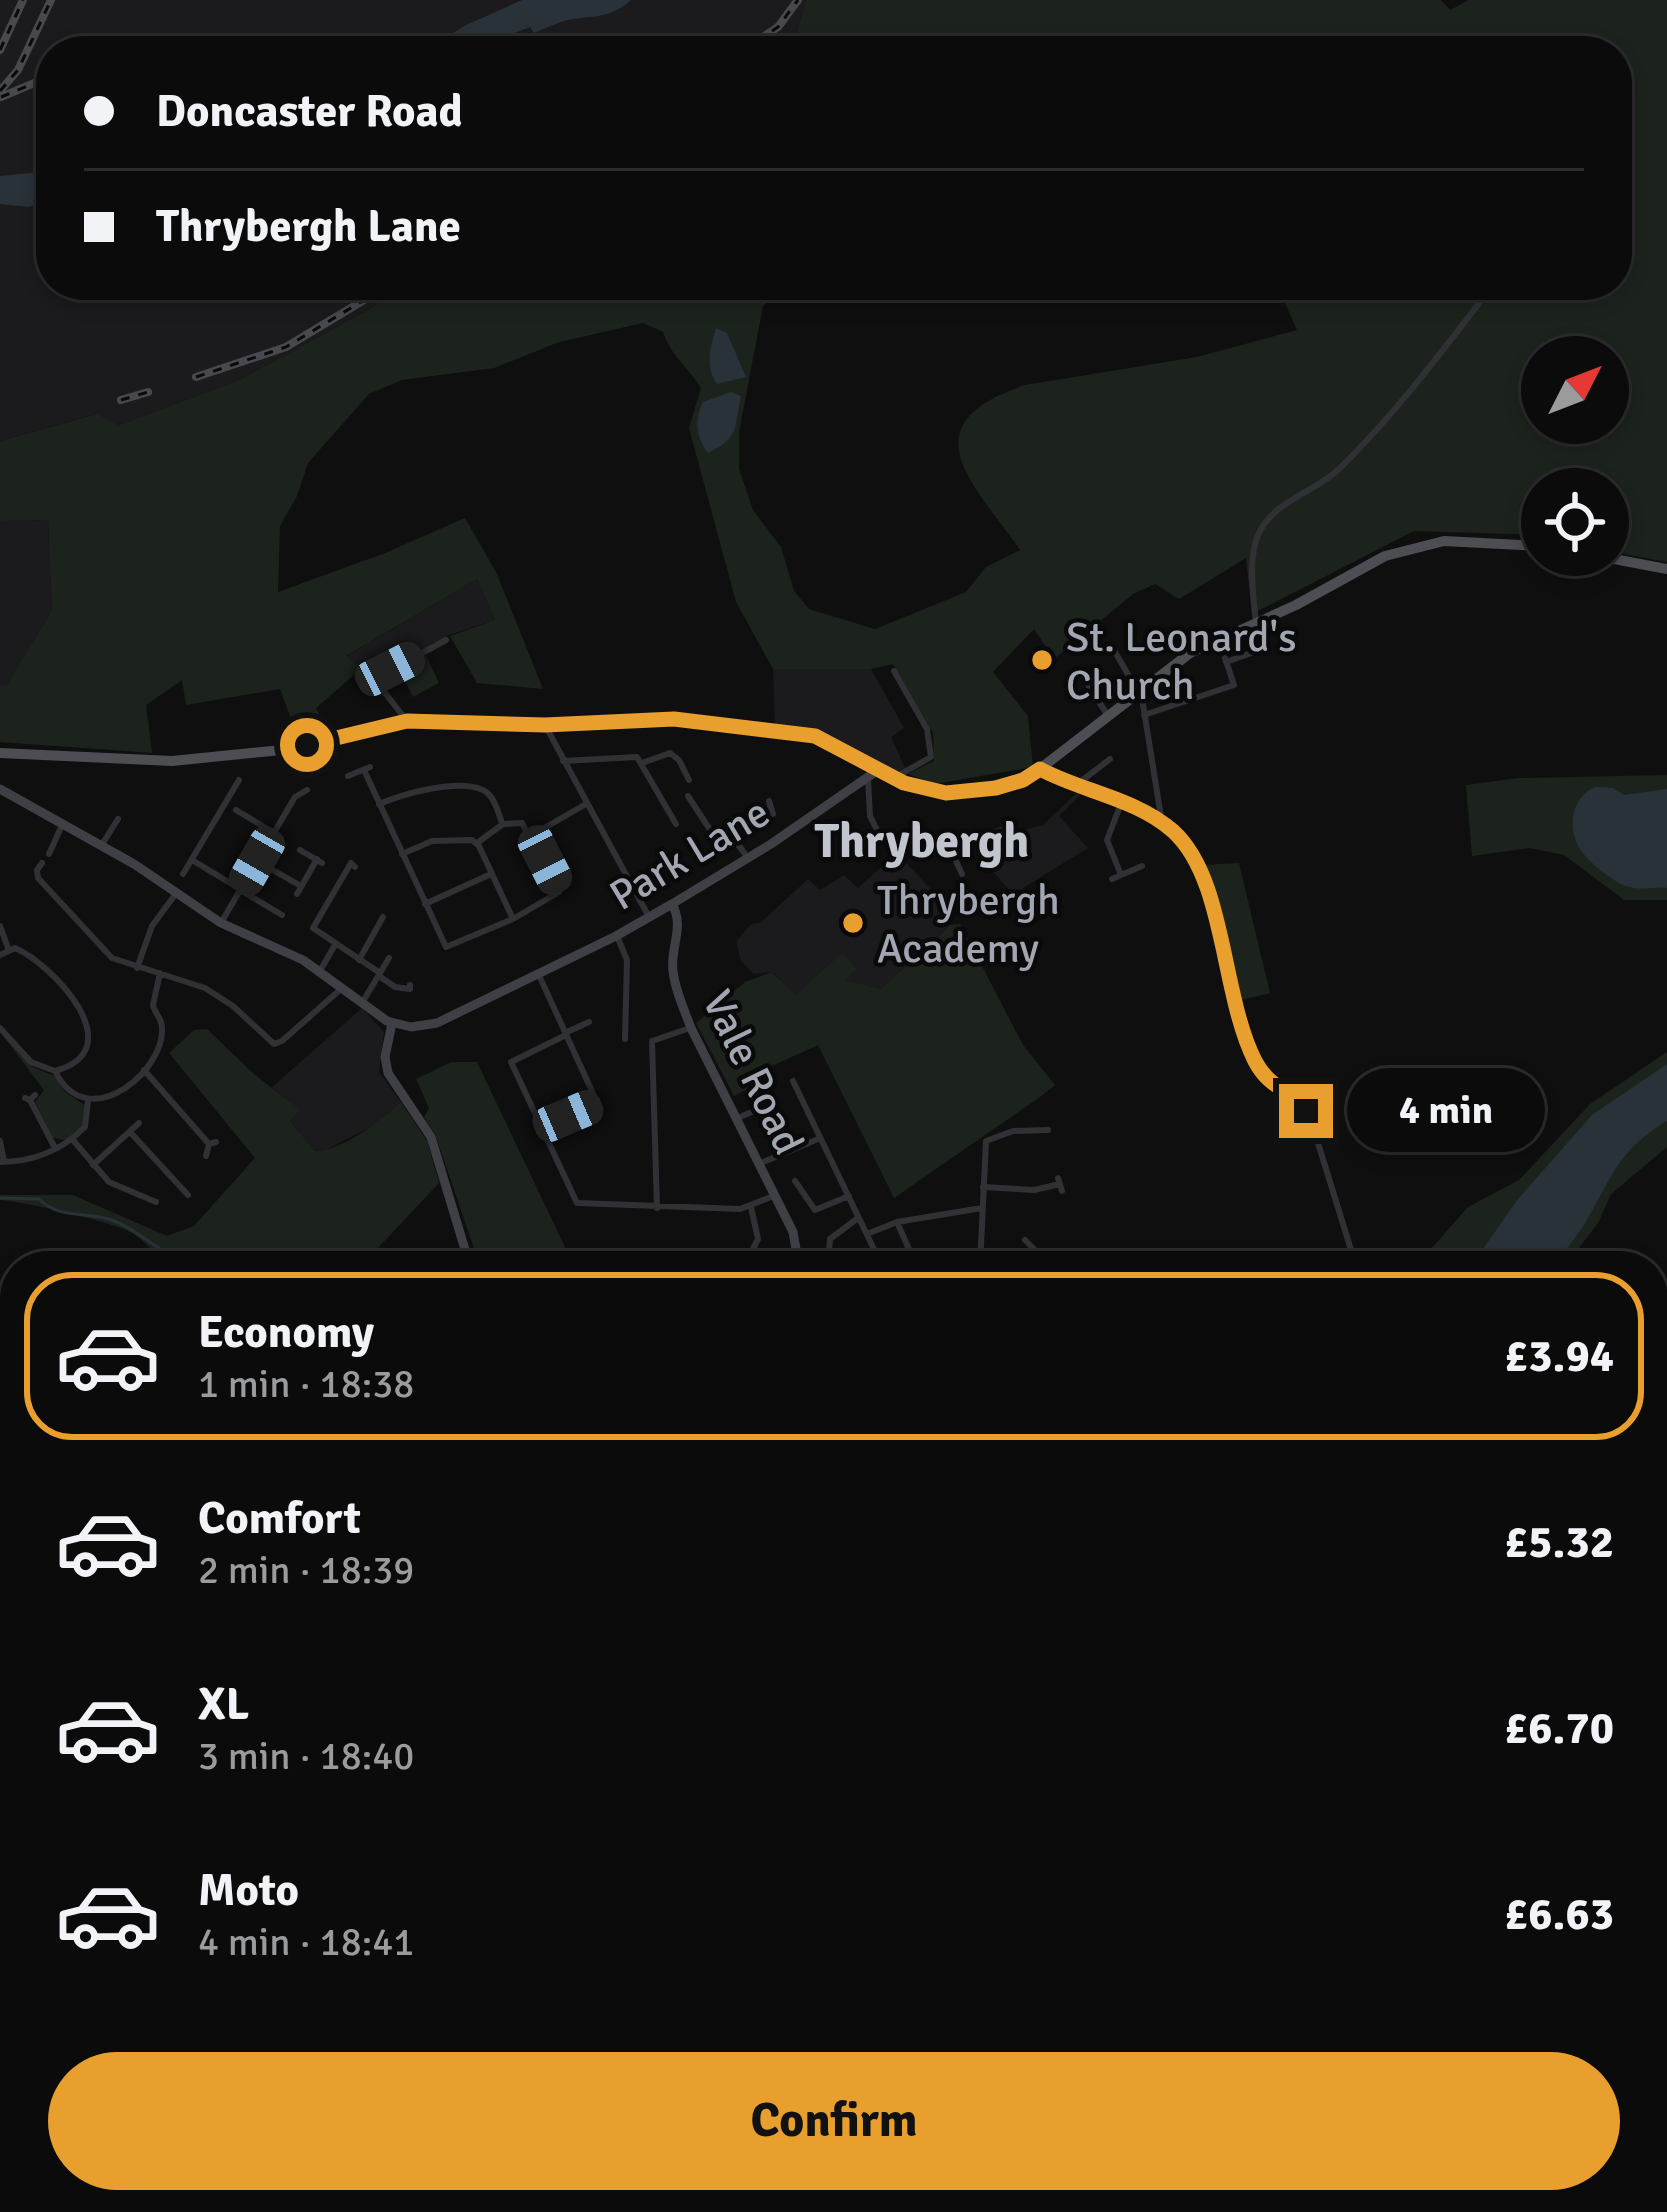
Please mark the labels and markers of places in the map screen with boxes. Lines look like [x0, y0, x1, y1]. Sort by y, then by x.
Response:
place label: St. Leonard's Church [1066, 612, 1297, 711]
marker: St. Leonard's Church [1029, 647, 1055, 673]
place label: Thrybergh Academy [877, 875, 1060, 974]
marker: Thrybergh Academy [840, 910, 866, 936]

